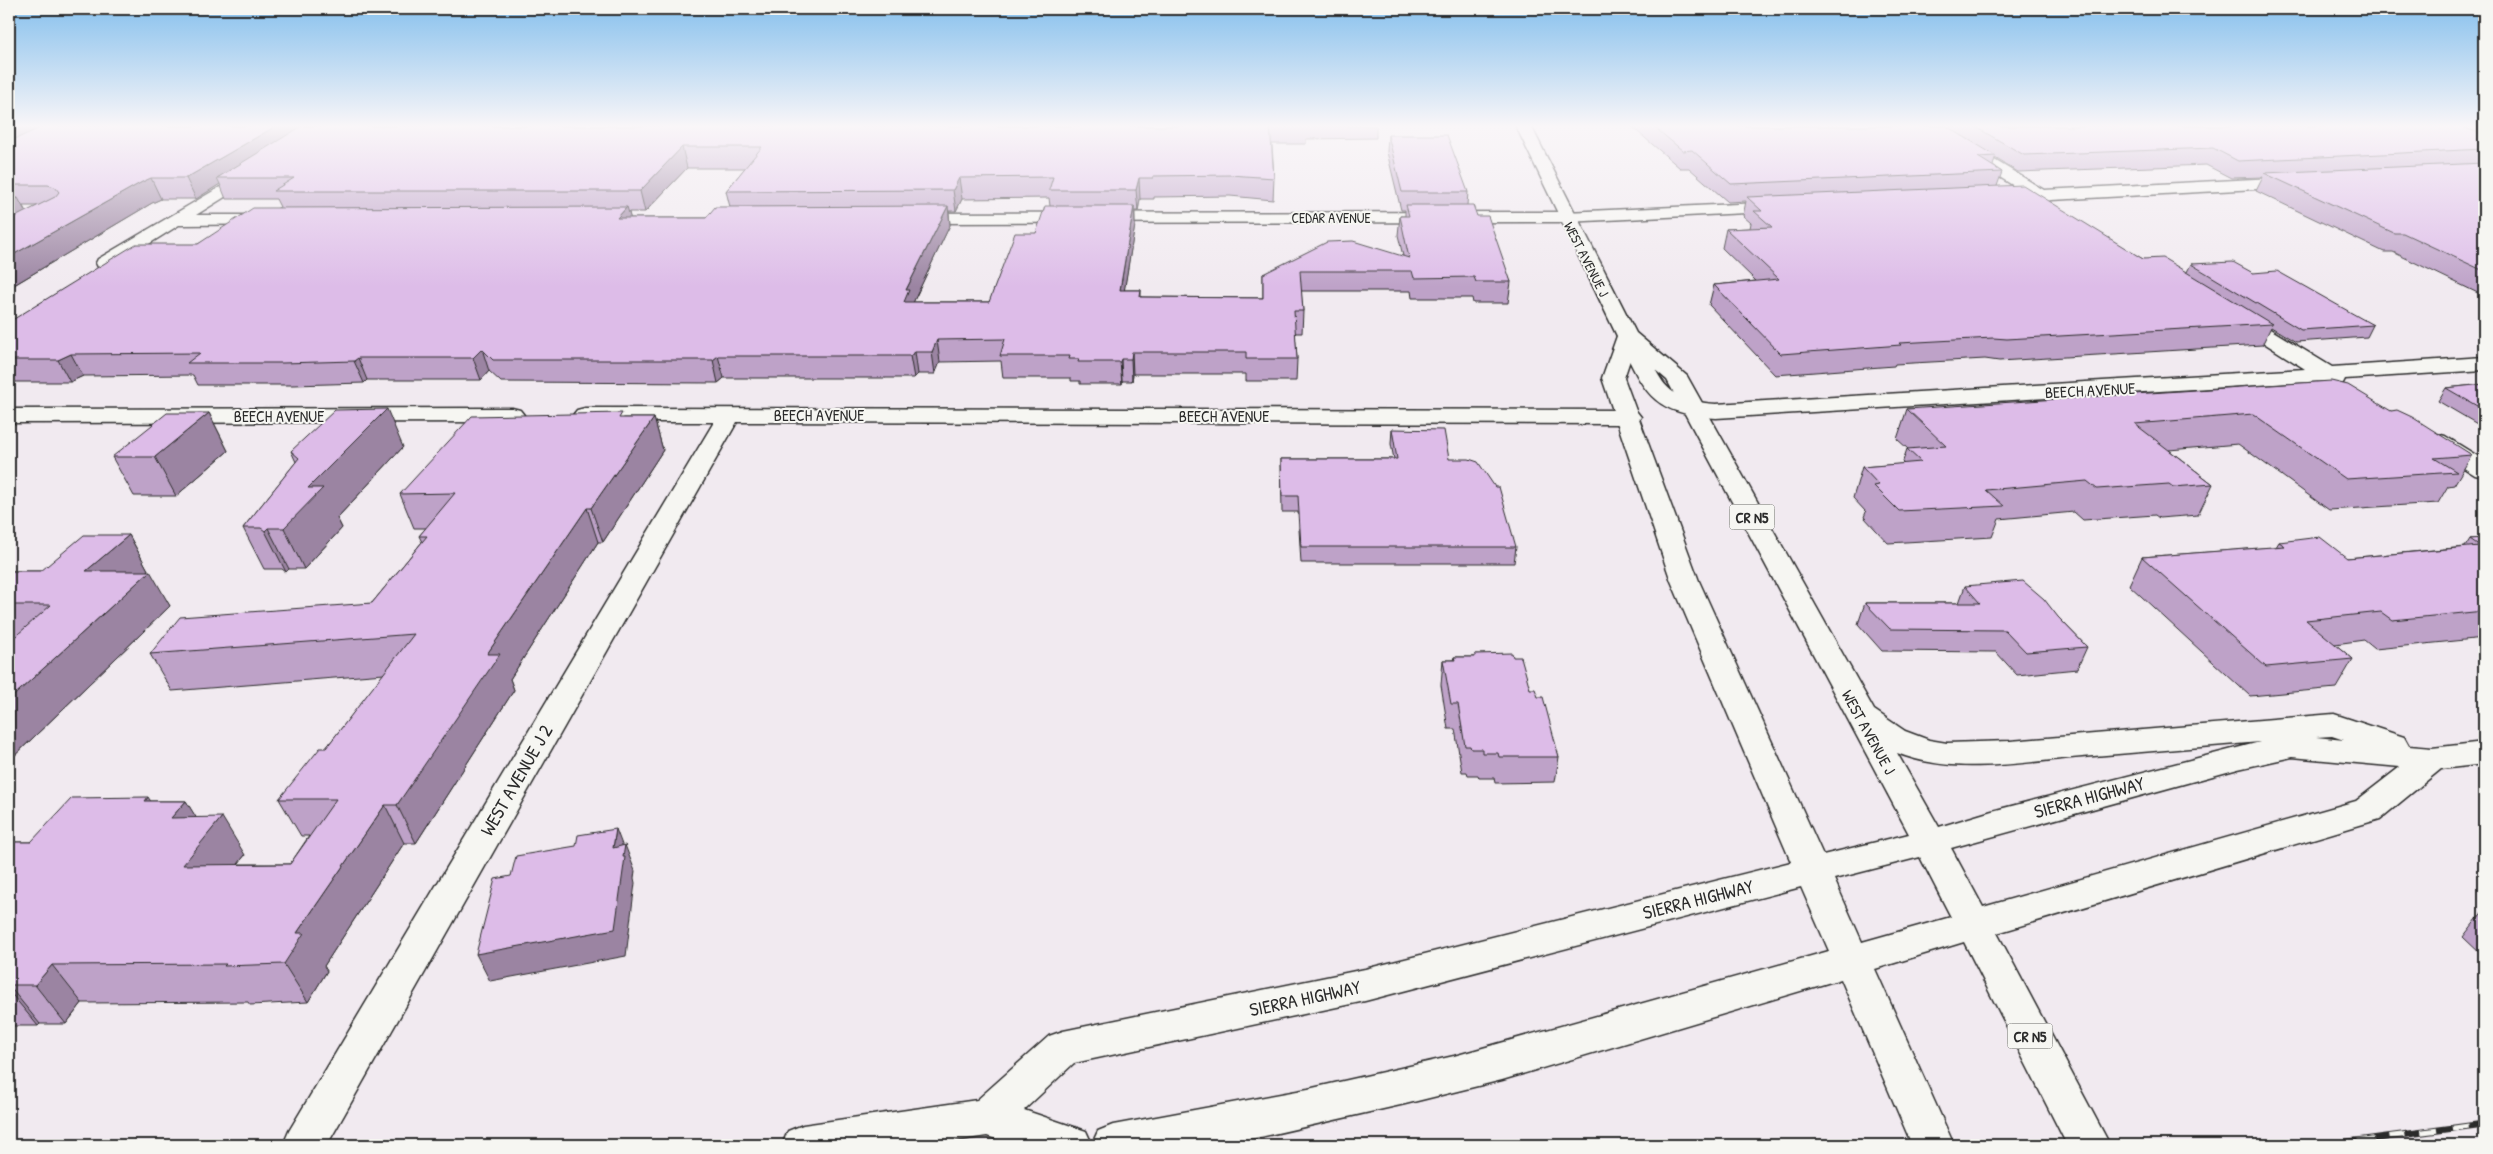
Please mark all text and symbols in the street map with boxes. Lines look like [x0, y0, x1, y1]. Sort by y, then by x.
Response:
street label: CEDAR AVENUE [1291, 208, 1371, 227]
street label: WEST AVENUE J [1560, 218, 1614, 300]
street label: BEECH AVENUE [2044, 377, 2136, 403]
street label: BEECH AVENUE [774, 404, 864, 426]
street label: BEECH AVENUE [234, 405, 324, 427]
street label: BEECH AVENUE [1179, 405, 1269, 427]
road number: CR N5 [1730, 504, 1774, 530]
street label: WEST AVENUE J [1837, 686, 1901, 778]
street label: WEST AVENUE J 2 [474, 720, 558, 840]
street label: SIERRA HIGHWAY [2031, 770, 2148, 824]
street label: SIERRA HIGHWAY [1640, 873, 1757, 925]
street label: SIERRA HIGHWAY [1247, 973, 1364, 1022]
road number: CR N5 [2008, 1024, 2052, 1048]

